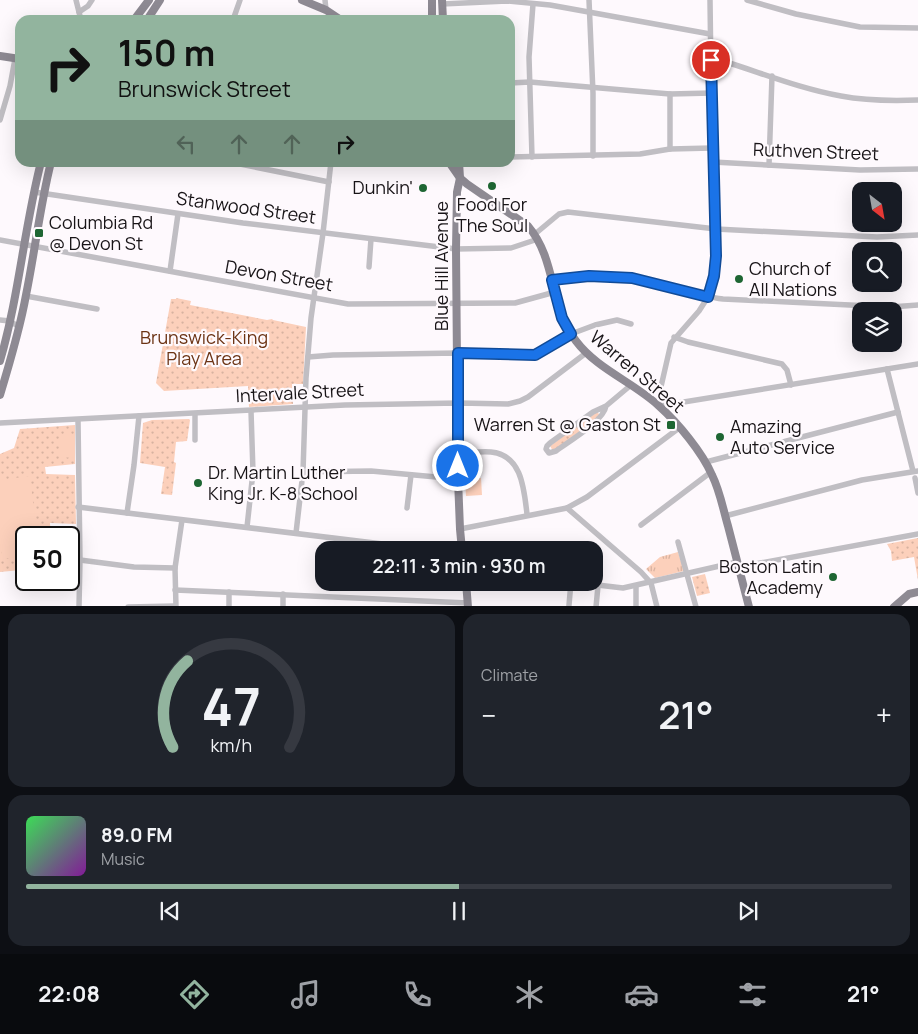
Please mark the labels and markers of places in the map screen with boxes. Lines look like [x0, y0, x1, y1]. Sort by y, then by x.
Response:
pin [690, 39, 732, 81]
place label: Dunkin' [353, 175, 413, 199]
marker: Food For The Soul [486, 180, 498, 192]
marker: Dunkin' [417, 182, 429, 194]
place label: Food For The Soul [456, 192, 528, 237]
place label: Columbia Rd @ Devon St [49, 210, 153, 255]
marker: Columbia Rd @ Devon St [33, 227, 45, 239]
place label: Church of All Nations [749, 256, 837, 301]
marker: Church of All Nations [733, 273, 745, 285]
place label: Warren St @ Gaston St [474, 412, 661, 436]
place label: Amazing Auto Service [730, 414, 835, 459]
marker: Warren St @ Gaston St [665, 419, 677, 431]
marker: Amazing Auto Service [714, 431, 726, 443]
place label: Dr. Martin Luther King Jr. K-8 School [208, 460, 358, 505]
marker: Dr. Martin Luther King Jr. K-8 School [192, 477, 204, 489]
place label: Boston Latin Academy [719, 554, 824, 599]
marker: Boston Latin Academy [827, 571, 839, 583]

